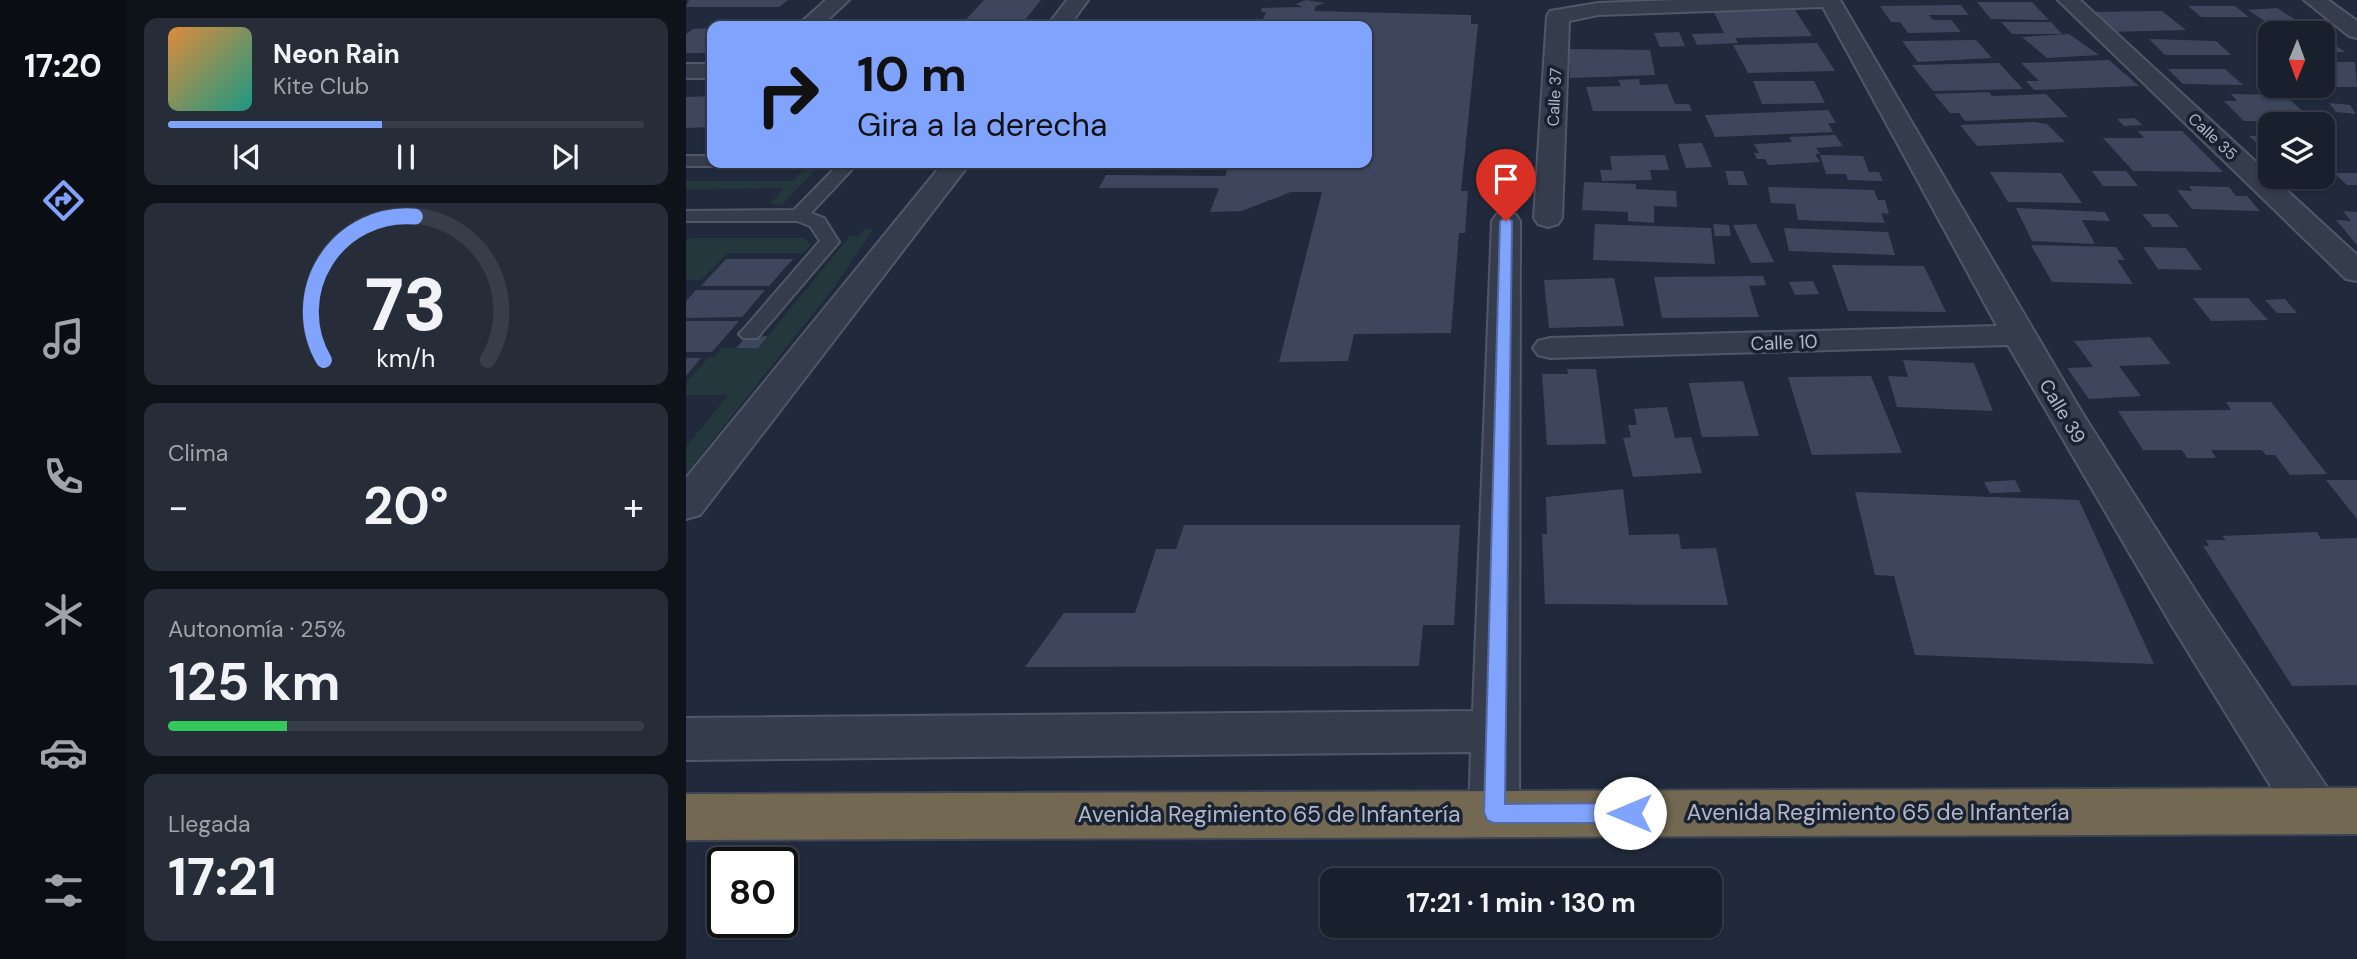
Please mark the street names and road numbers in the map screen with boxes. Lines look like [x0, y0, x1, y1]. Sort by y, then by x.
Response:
street label: Calle 37 [1542, 67, 1567, 127]
street label: Calle 35 [2184, 108, 2242, 164]
street label: Calle 10 [1750, 329, 1818, 356]
street label: Calle 39 [2034, 374, 2092, 448]
street label: Avenida Regimiento 65 de Infantería [1687, 797, 2069, 827]
street label: Avenida Regimiento 65 de Infantería [1078, 799, 1460, 829]

